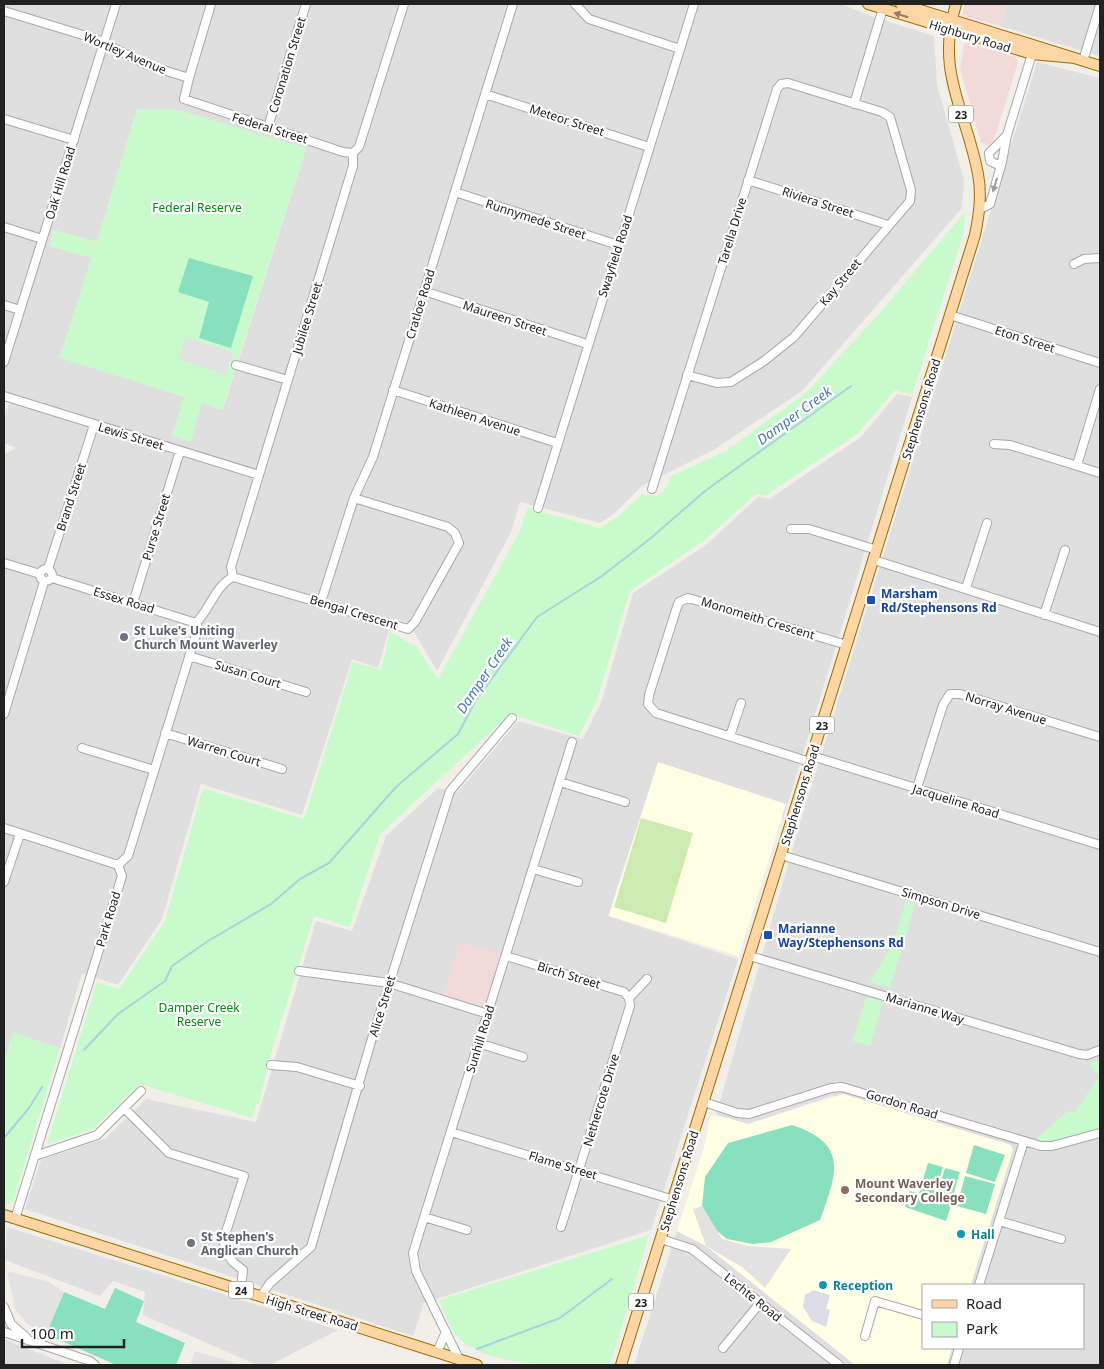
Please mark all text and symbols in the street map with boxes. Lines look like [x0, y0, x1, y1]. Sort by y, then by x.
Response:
one-way arrow [893, 11, 908, 19]
street label: Coronation Street [264, 14, 310, 115]
street label: Highbury Road [927, 16, 1013, 56]
street label: Wortley Avenue [81, 28, 169, 78]
street label: Meteor Street [527, 100, 607, 140]
road number: 23 [948, 106, 974, 122]
street label: Federal Street [230, 108, 311, 148]
street label: Oak Hill Road [41, 144, 79, 222]
one-way arrow [990, 178, 998, 193]
street label: Riviera Street [780, 182, 857, 222]
street label: Runnymede Street [484, 195, 589, 243]
street label: Tarella Drive [714, 195, 750, 267]
park label: Federal Reserve [152, 199, 242, 216]
street label: Swayfield Road [594, 213, 636, 299]
street label: Kay Street [815, 254, 865, 309]
street label: Cratloe Road [401, 267, 439, 341]
street label: Jubilee Street [288, 279, 326, 357]
street label: Maureen Street [461, 296, 550, 340]
street label: Eton Street [993, 321, 1058, 357]
street label: Stephensons Road [898, 356, 944, 462]
water label: Damper Creek [753, 381, 836, 449]
street label: Kathleen Avenue [427, 394, 523, 440]
street label: Lewis Street [96, 418, 167, 454]
street label: Brand Street [52, 460, 90, 533]
street label: Purse Street [138, 491, 174, 562]
street label: Essex Road [91, 583, 157, 617]
place label: Marsham Rd/Stephensons Rd [881, 585, 997, 616]
street label: Bengal Crescent [308, 591, 401, 634]
street label: Monomeith Crescent [699, 593, 817, 644]
marker: Marsham Rd/Stephensons Rd [865, 594, 877, 606]
place label: St Luke's Uniting Church Mount Waverley [134, 622, 278, 653]
marker: St Luke's Uniting Church Mount Waverley [118, 631, 130, 643]
water label: Damper Creek [451, 632, 517, 717]
street label: Susan Court [213, 656, 284, 692]
street label: Norray Avenue [963, 688, 1049, 728]
road number: 23 [810, 716, 834, 734]
street label: Warren Court [185, 732, 264, 770]
street label: Stephensons Road [777, 742, 823, 848]
street label: Jacqueline Road [910, 779, 1001, 822]
street label: Simpson Drive [900, 883, 983, 923]
street label: Park Road [91, 889, 125, 949]
place label: Marianne Way/Stephensons Rd [778, 920, 904, 951]
marker: Marianne Way/Stephensons Rd [762, 929, 774, 941]
street label: Birch Street [535, 957, 603, 993]
street label: Alice Street [365, 973, 400, 1039]
street label: Marianne Way [884, 988, 967, 1028]
park label: Damper Creek Reserve [158, 999, 240, 1030]
street label: Sunhill Road [462, 1003, 498, 1075]
street label: Nethercote Drive [579, 1051, 623, 1148]
street label: Gordon Road [864, 1085, 940, 1123]
street label: Stephensons Road [656, 1128, 702, 1234]
street label: Flame Street [527, 1147, 600, 1184]
place label: Mount Waverley Secondary College [855, 1175, 965, 1206]
marker: Mount Waverley Secondary College [839, 1184, 851, 1196]
place label: Hall [971, 1226, 995, 1243]
place label: St Stephen's Anglican Church [201, 1228, 299, 1259]
marker: Hall [955, 1228, 967, 1240]
marker: St Stephen's Anglican Church [185, 1237, 197, 1249]
street label: Lechte Road [721, 1269, 785, 1325]
place label: Reception [833, 1277, 893, 1294]
marker: Reception [817, 1279, 829, 1291]
road number: 24 [228, 1282, 254, 1298]
legend [922, 1284, 1084, 1349]
street label: High Street Road [264, 1291, 360, 1335]
text: Road [966, 1293, 1002, 1313]
road number: 23 [628, 1294, 654, 1310]
scale bar [22, 1316, 125, 1348]
text: Park [966, 1318, 998, 1338]
text: 100 m [30, 1323, 74, 1343]

